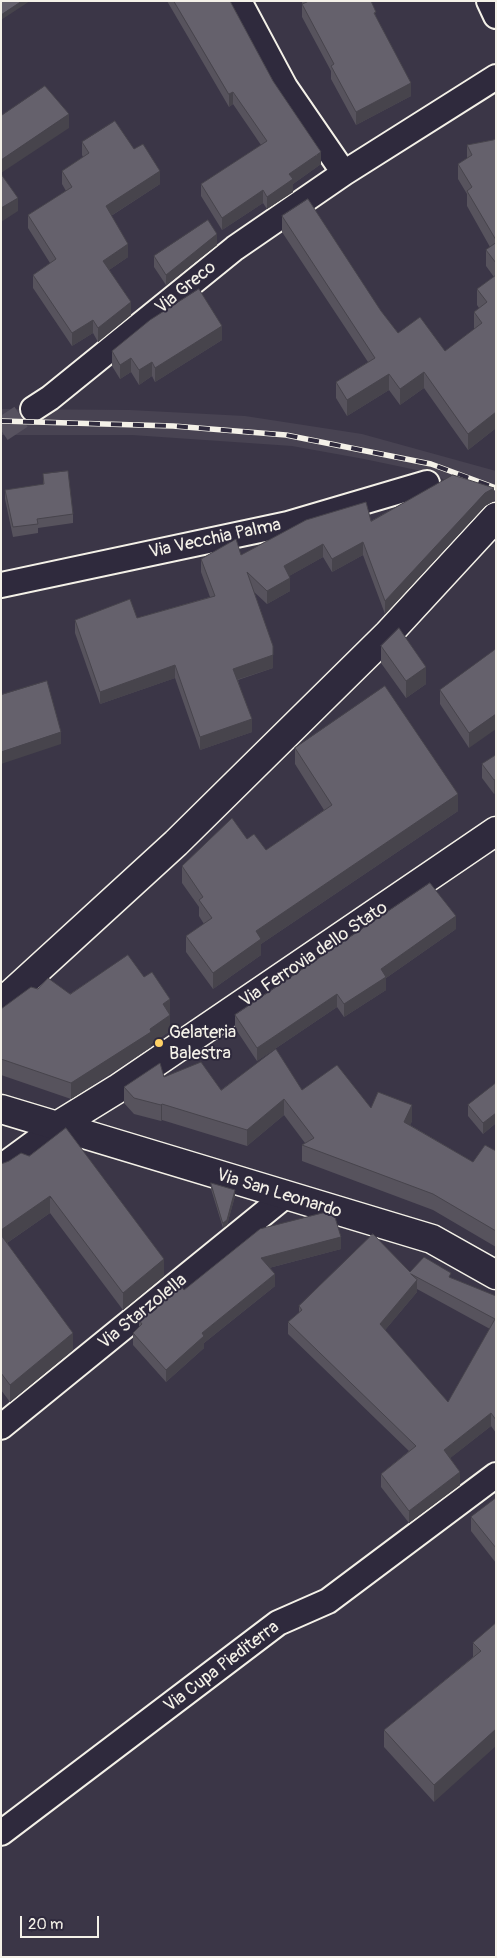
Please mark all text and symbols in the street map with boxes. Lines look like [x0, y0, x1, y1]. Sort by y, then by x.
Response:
street label: Via Greco [151, 257, 221, 319]
street label: Via Vecchia Palma [147, 514, 283, 564]
street label: Via Ferrovia dello Stato [236, 897, 392, 1013]
place label: Gelateria Balestra [169, 1022, 236, 1064]
marker: Gelateria Balestra [153, 1037, 165, 1049]
street label: Via San Leonardo [214, 1165, 344, 1223]
street label: Via Starzolella [94, 1270, 192, 1354]
street label: Via Cupa Piediterra [160, 1617, 284, 1717]
scale bar [22, 1906, 101, 1938]
text: 20 m [28, 1915, 63, 1934]

